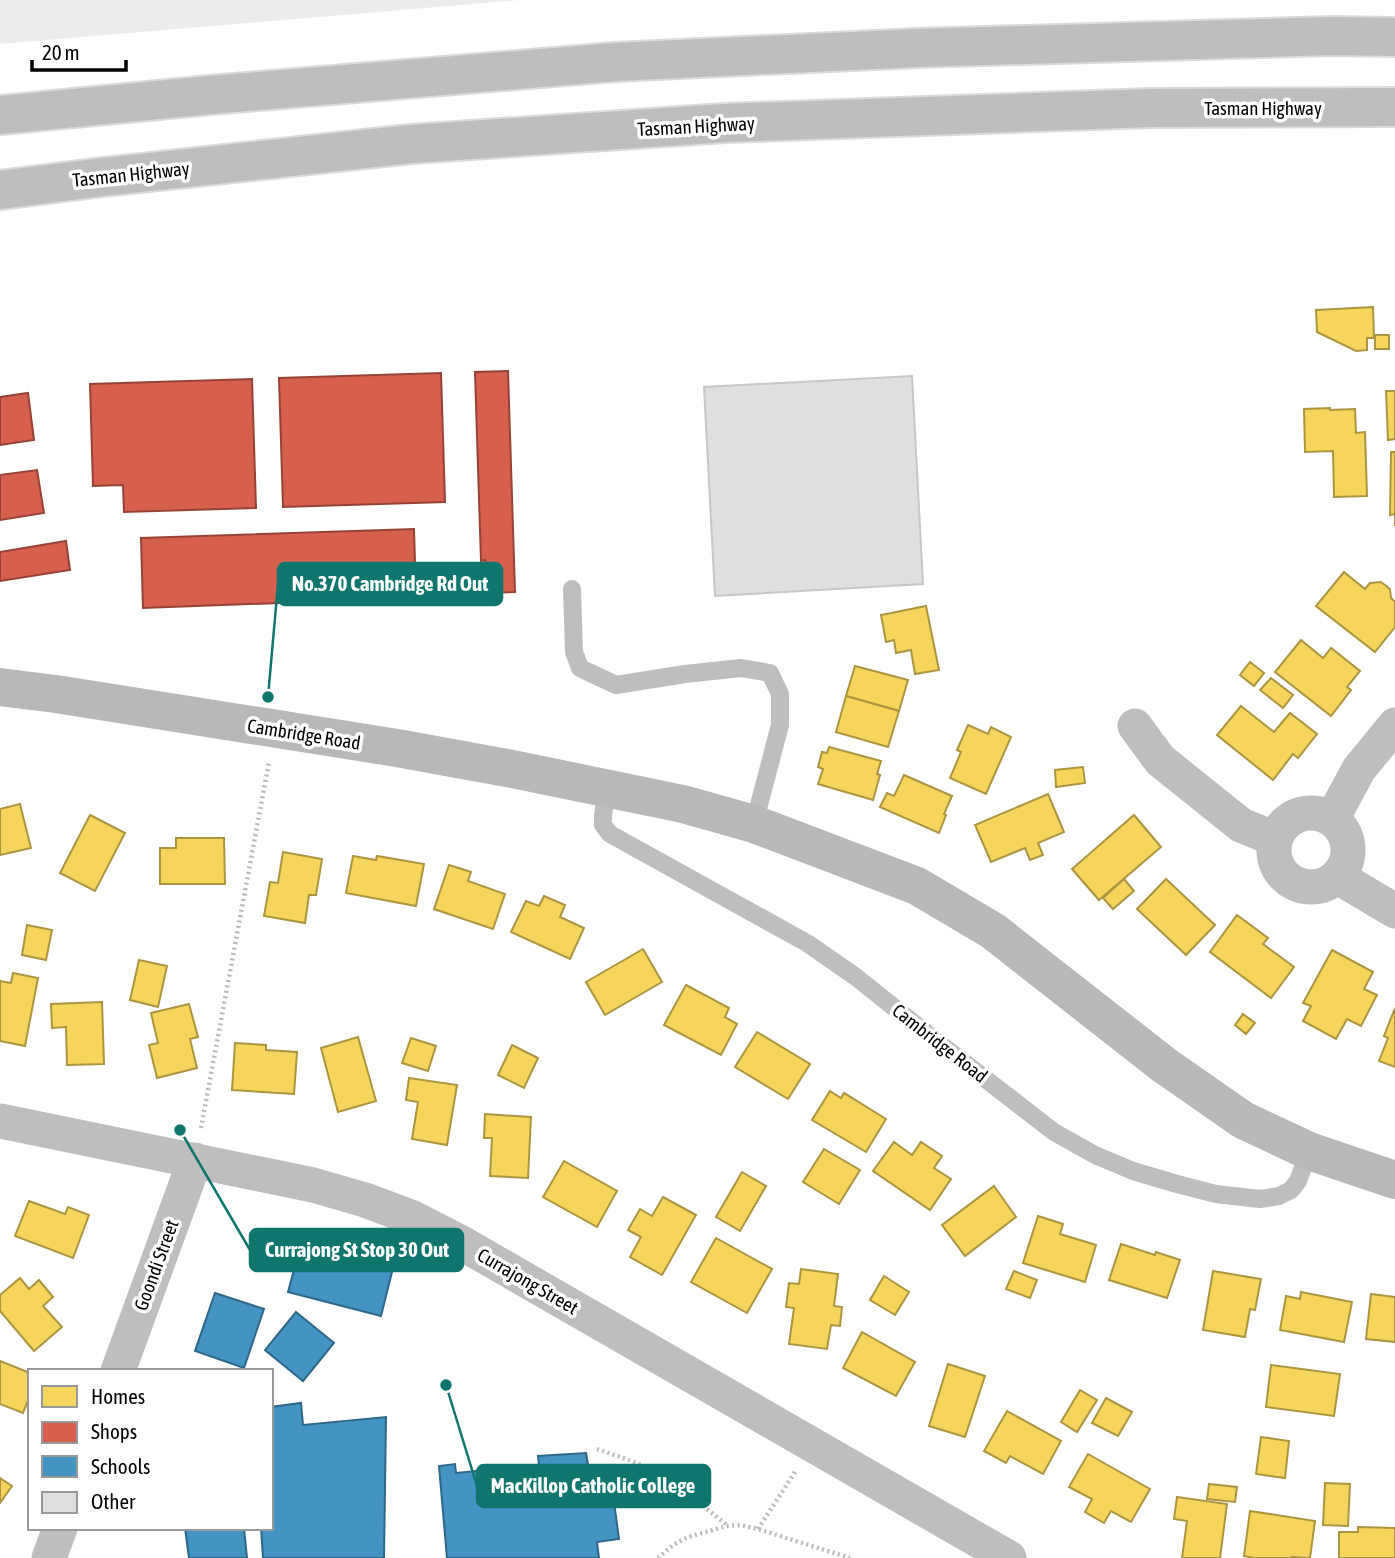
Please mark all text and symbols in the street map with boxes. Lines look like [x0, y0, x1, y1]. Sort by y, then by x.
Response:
scale bar [32, 28, 126, 72]
text: 20 m [42, 40, 80, 64]
street label: Tasman Highway [1204, 97, 1322, 119]
street label: Tasman Highway [637, 112, 755, 140]
street label: Tasman Highway [71, 157, 191, 191]
callout: No.370 Cambridge Rd Out [278, 563, 502, 605]
text: No.370 Cambridge Rd Out [292, 571, 488, 595]
street label: Cambridge Road [246, 714, 362, 754]
street label: Cambridge Road [888, 999, 992, 1087]
street label: Goondi Street [129, 1217, 183, 1313]
callout: Currajong St Stop 30 Out [250, 1229, 463, 1271]
text: Currajong St Stop 30 Out [265, 1237, 449, 1261]
street label: Currajong Street [474, 1243, 582, 1319]
legend [28, 1369, 273, 1530]
text: Homes [91, 1384, 145, 1408]
text: Shops [91, 1419, 137, 1443]
text: Schools [91, 1454, 151, 1478]
callout: MacKillop Catholic College [477, 1465, 710, 1507]
text: MacKillop Catholic College [491, 1473, 695, 1497]
text: Other [91, 1489, 136, 1513]

